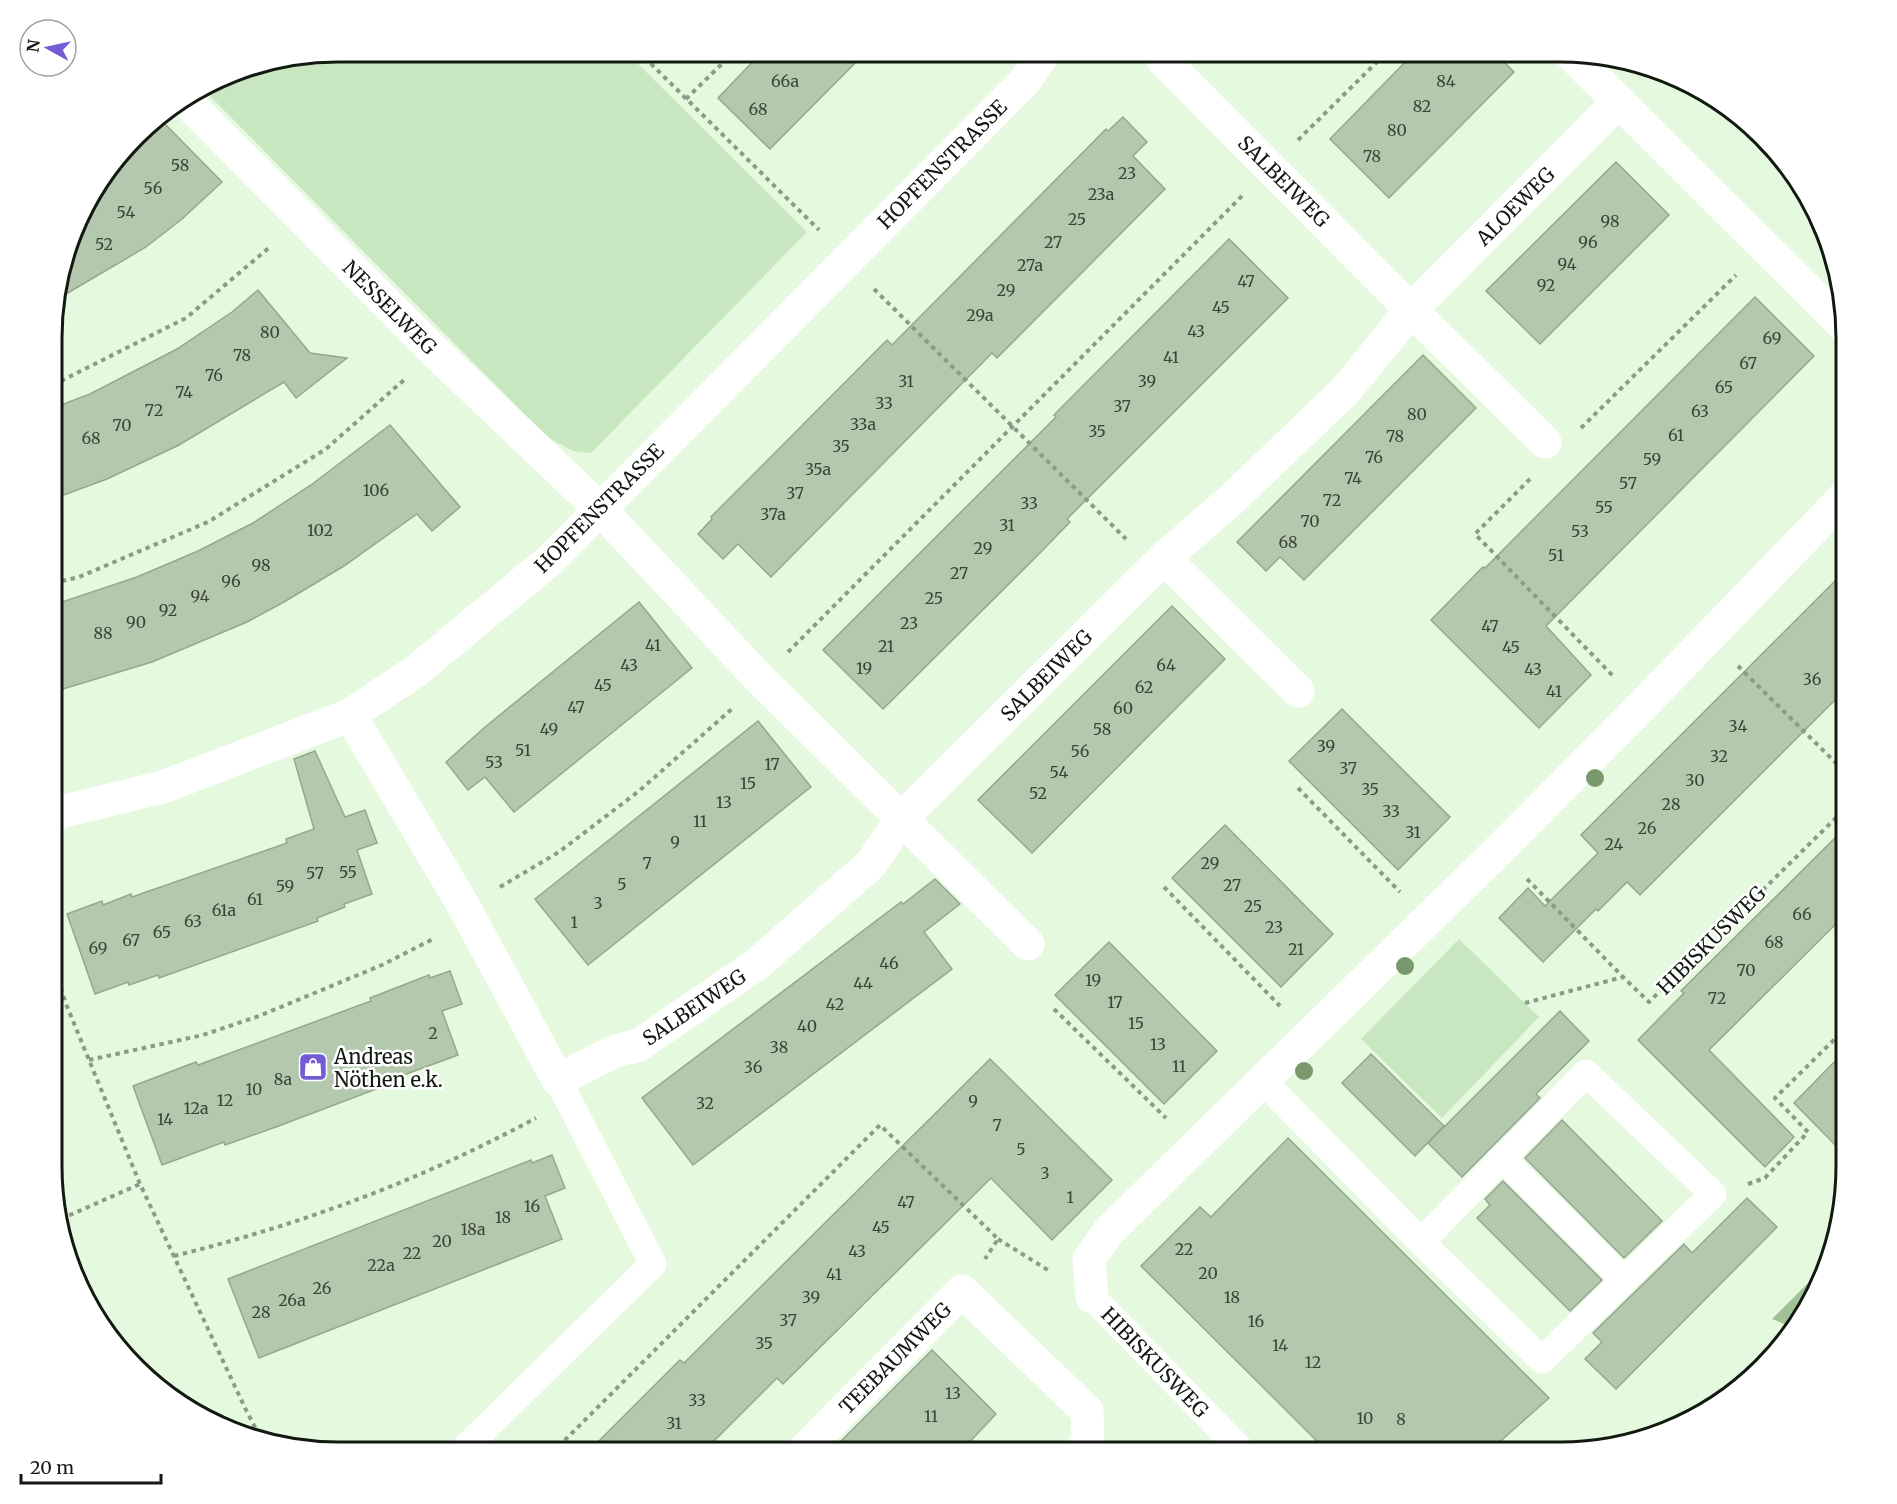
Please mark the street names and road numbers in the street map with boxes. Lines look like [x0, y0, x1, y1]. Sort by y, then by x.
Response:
street label: HOPFENSTRASSE [872, 94, 1012, 234]
street label: SALBEIWEG [1233, 130, 1335, 232]
street label: ALOEWEG [1470, 161, 1560, 251]
street label: NESSELWEG [338, 255, 443, 360]
street label: HOPFENSTRASSE [529, 438, 669, 578]
street label: SALBEIWEG [995, 624, 1097, 726]
street label: HIBISKUSWEG [1651, 880, 1771, 1000]
street label: SALBEIWEG [638, 963, 751, 1051]
street label: TEEBAUMWEG [834, 1296, 957, 1419]
street label: HIBISKUSWEG [1096, 1302, 1214, 1423]

